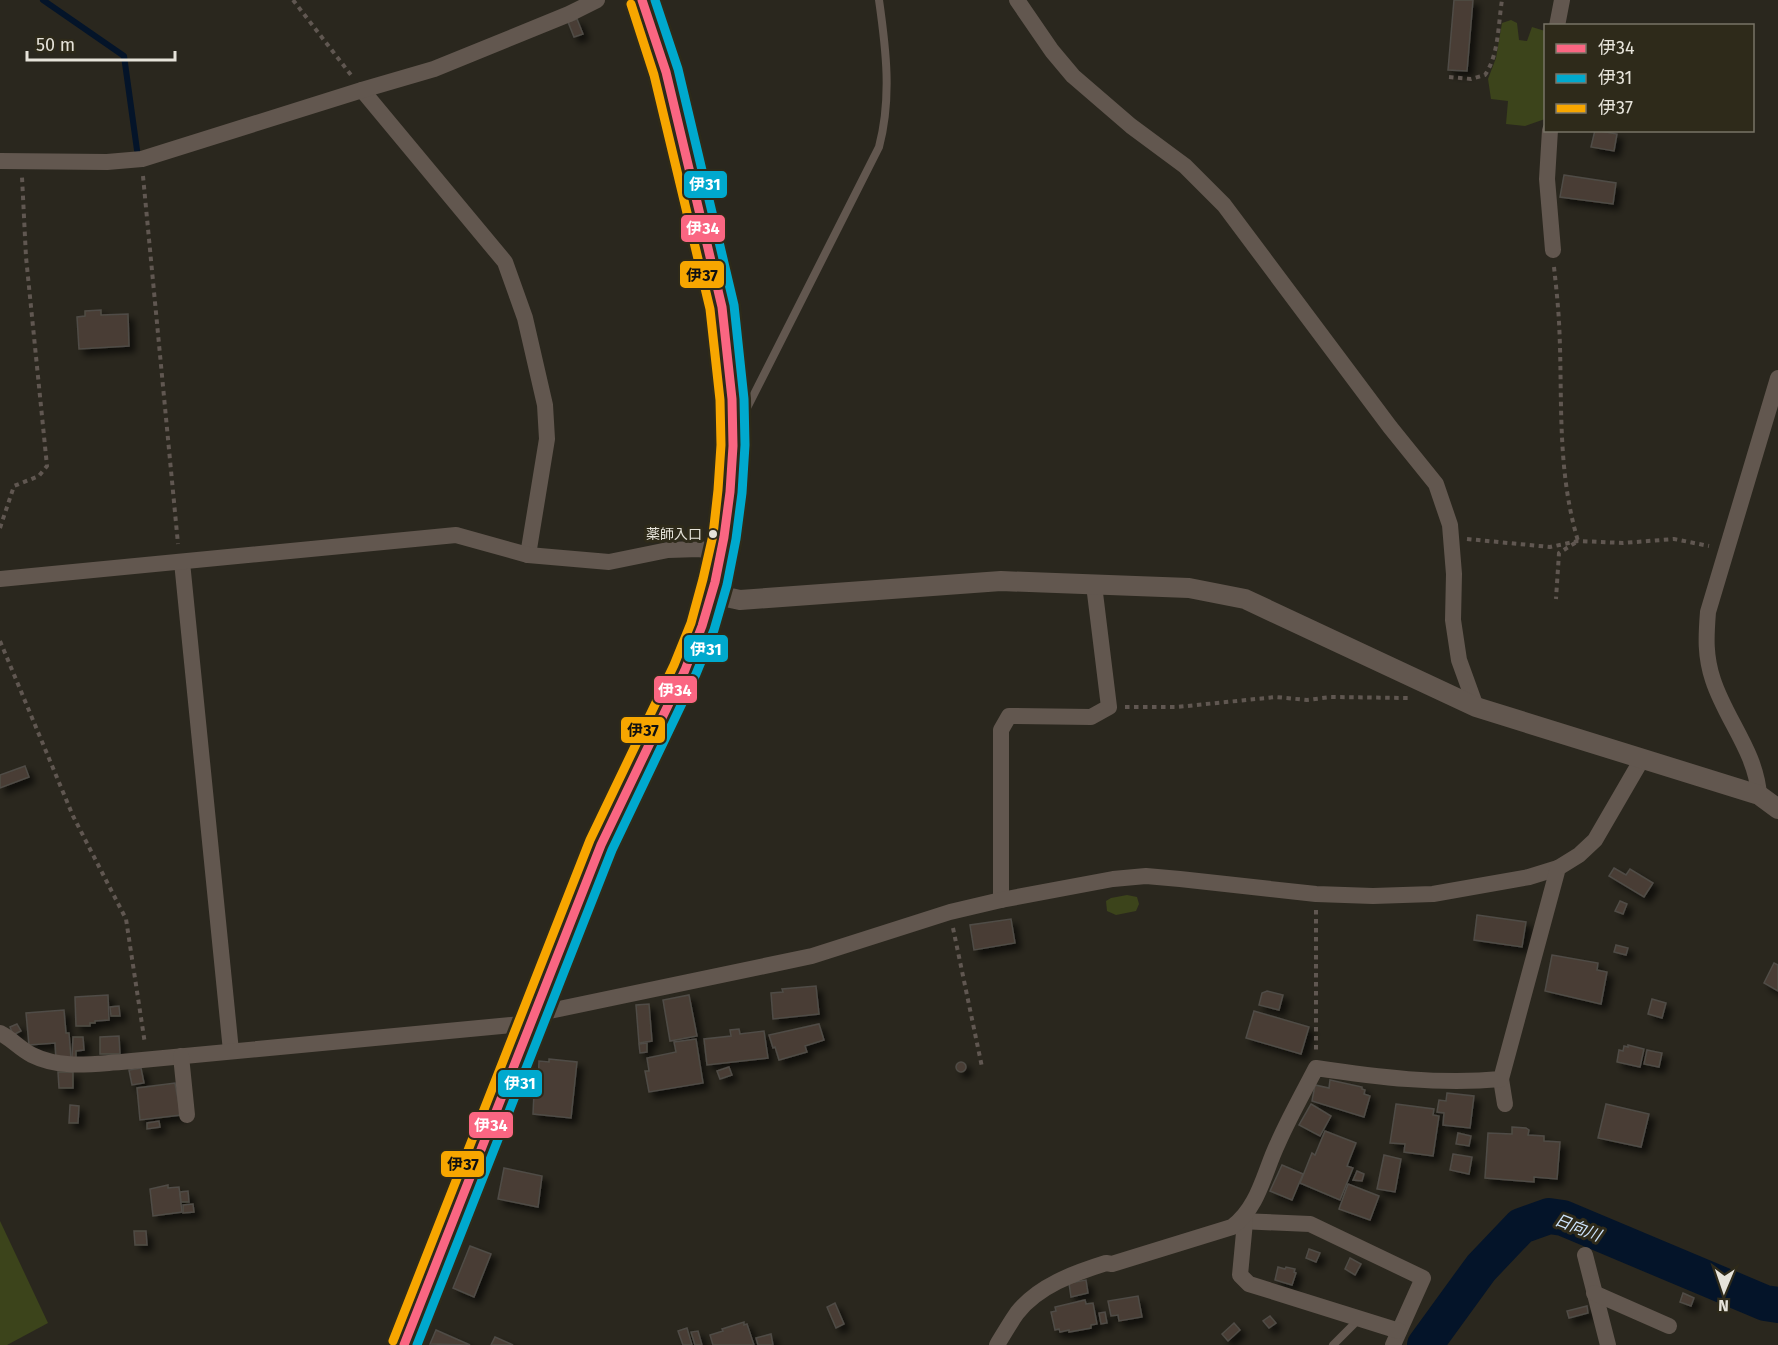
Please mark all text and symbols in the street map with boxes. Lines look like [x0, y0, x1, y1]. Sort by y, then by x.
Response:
scale bar [27, 24, 176, 62]
legend [1544, 24, 1754, 132]
text: 50 m [36, 34, 75, 56]
text: 伊34 [1598, 37, 1635, 59]
text: 伊31 [1598, 67, 1632, 89]
text: 伊37 [1598, 97, 1633, 119]
line badge: 伊31 [683, 170, 728, 199]
text: 伊31 [688, 175, 721, 194]
line badge: 伊34 [680, 214, 726, 243]
text: 伊34 [685, 219, 720, 238]
line badge: 伊37 [679, 260, 725, 289]
text: 伊37 [685, 266, 718, 285]
place label: 薬師入口 [646, 526, 702, 543]
marker: 薬師入口 [707, 528, 719, 540]
line badge: 伊31 [683, 634, 729, 663]
text: 伊31 [689, 640, 722, 659]
line badge: 伊34 [653, 675, 698, 704]
text: 伊34 [657, 681, 692, 700]
line badge: 伊37 [620, 716, 666, 744]
text: 伊37 [626, 721, 659, 740]
line badge: 伊31 [497, 1069, 543, 1098]
text: 伊31 [503, 1074, 536, 1093]
line badge: 伊34 [468, 1111, 514, 1139]
text: 伊34 [473, 1116, 508, 1135]
line badge: 伊37 [440, 1150, 485, 1178]
text: 伊37 [446, 1155, 479, 1174]
water label: 日向川 [1552, 1210, 1605, 1246]
north arrow [1694, 1261, 1754, 1321]
text: N [1718, 1296, 1729, 1315]

